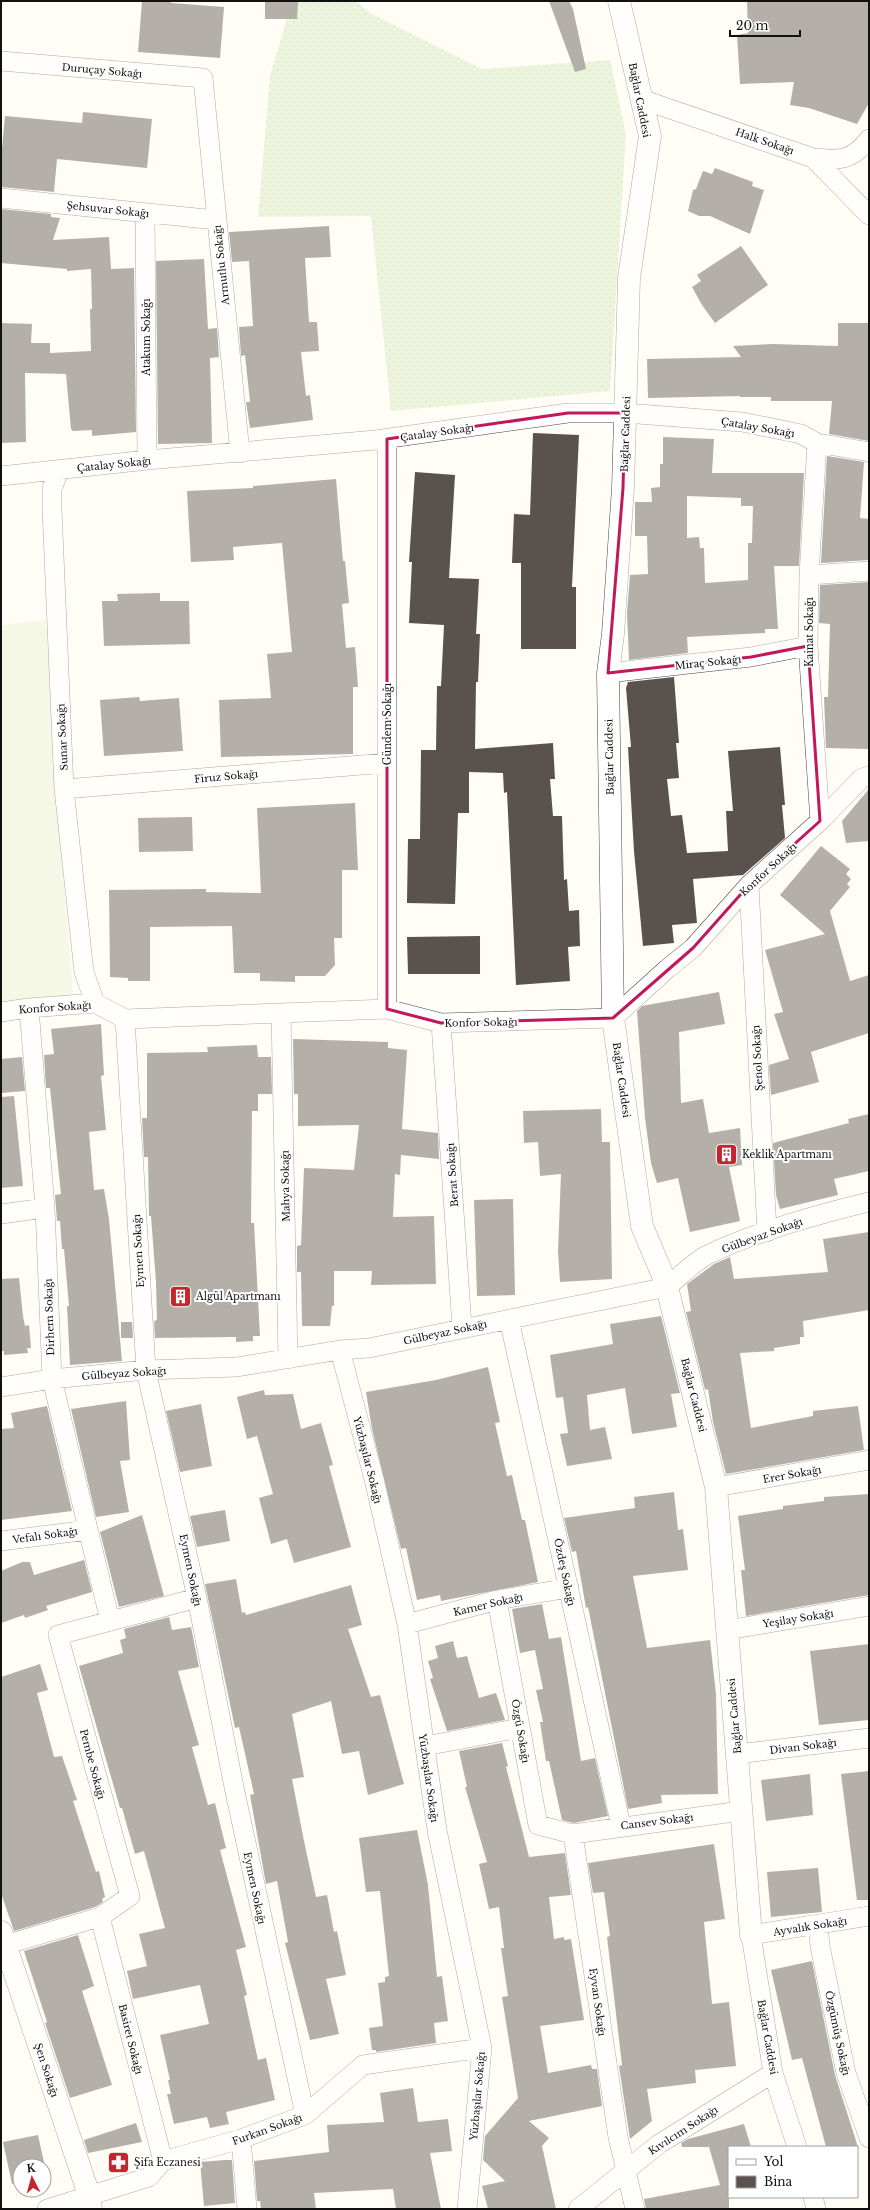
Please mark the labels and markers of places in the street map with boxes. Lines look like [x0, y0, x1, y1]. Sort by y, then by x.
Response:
building icon: Keklik Apartmanı [713, 1141, 739, 1167]
place label: Keklik Apartmanı [742, 1148, 832, 1161]
building icon: Algül Apartmanı [167, 1283, 193, 1309]
place label: Algül Apartmanı [195, 1290, 281, 1303]
pharmacy icon: Şifa Eczanesi [106, 2149, 132, 2175]
place label: Şifa Eczanesi [134, 2156, 201, 2169]

